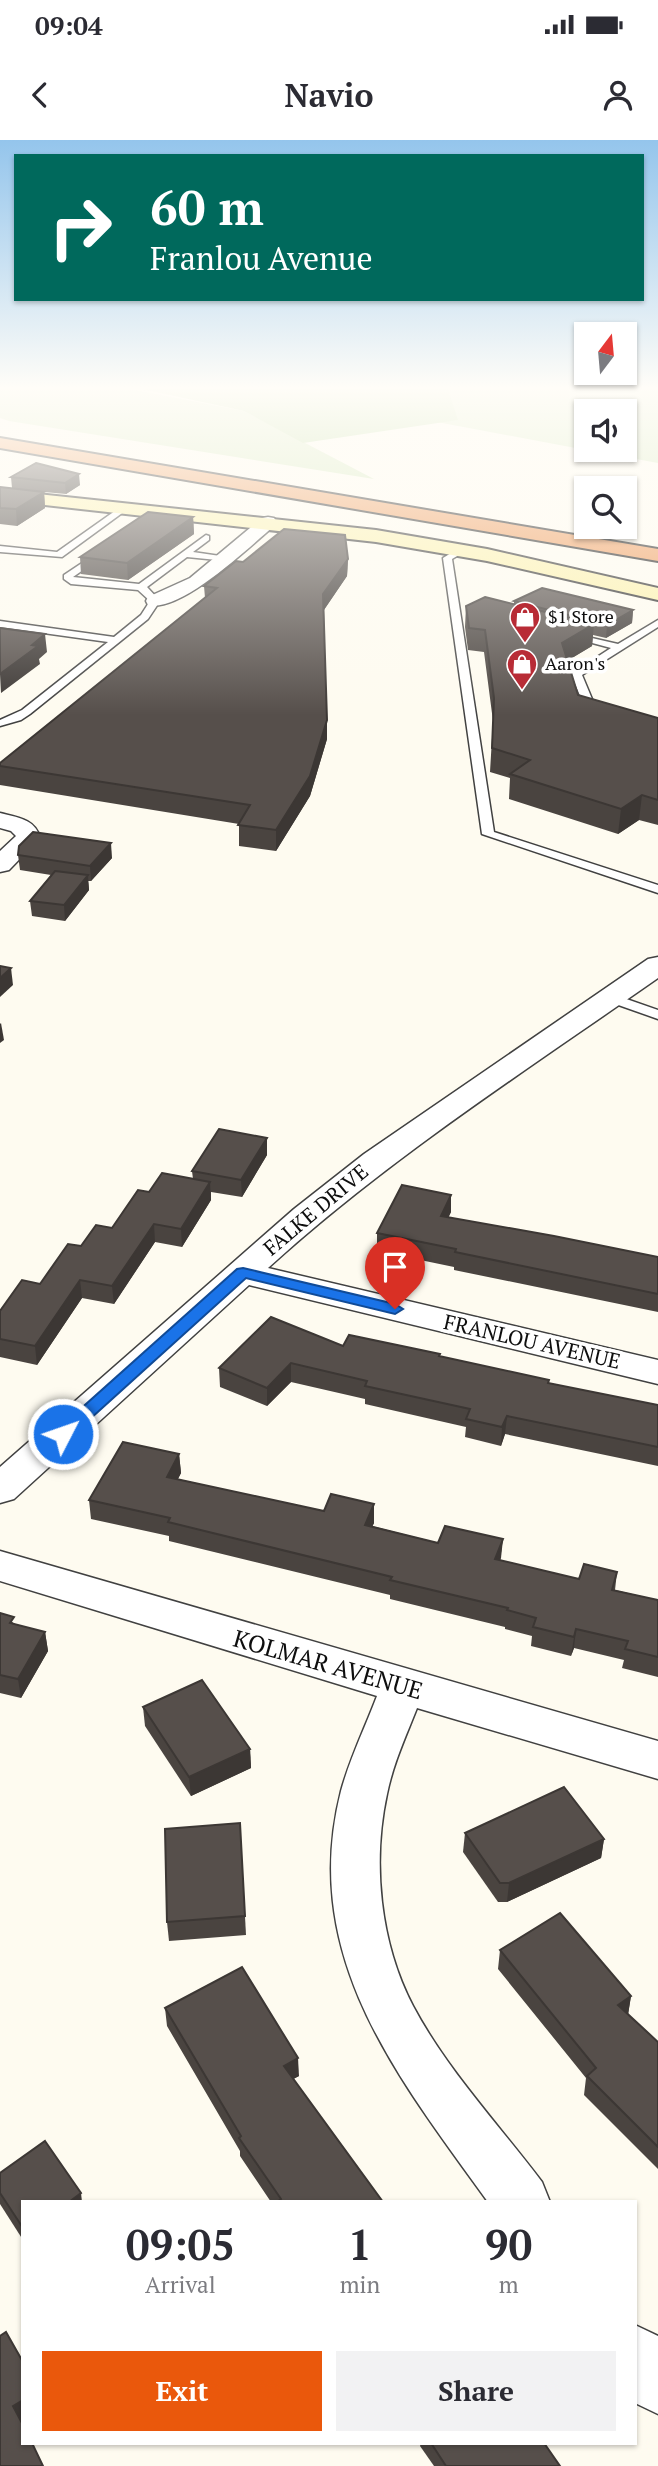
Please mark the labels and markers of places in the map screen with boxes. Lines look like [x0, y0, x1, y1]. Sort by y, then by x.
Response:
shop icon: $1 Store [508, 600, 542, 644]
place label: $1 Store [548, 604, 614, 628]
shop icon: Aaron's [505, 647, 539, 691]
place label: Aaron's [545, 651, 605, 675]
pin [365, 1237, 425, 1309]

